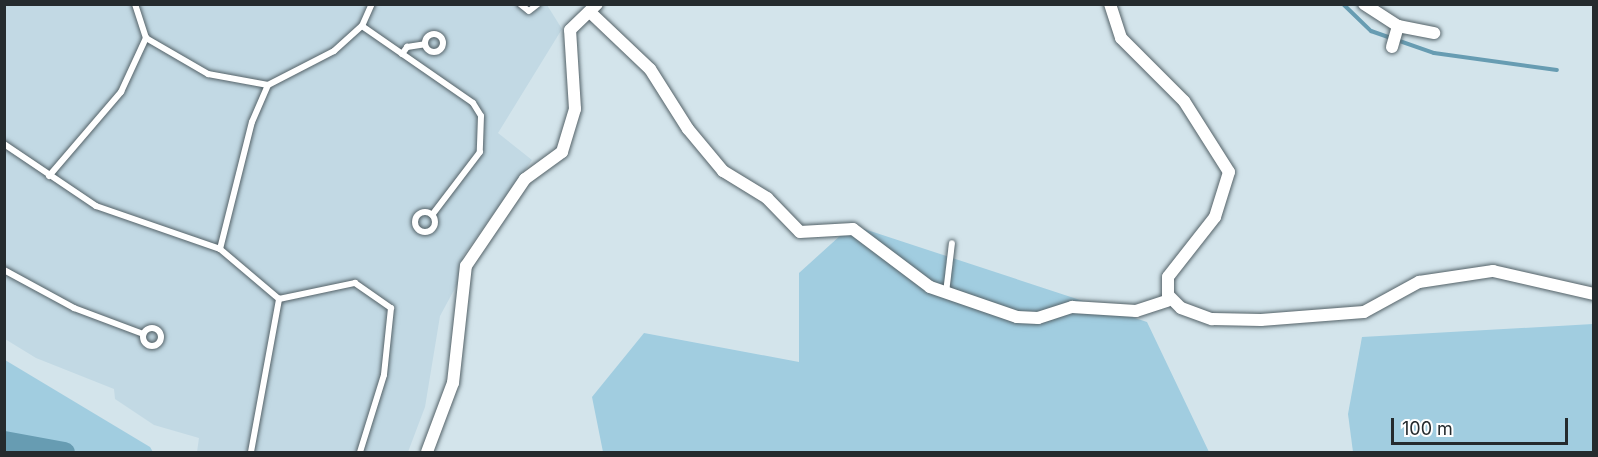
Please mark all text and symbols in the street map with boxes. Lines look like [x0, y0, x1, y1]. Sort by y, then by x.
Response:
scale bar [1394, 406, 1571, 444]
text: 100 m [1402, 418, 1453, 439]

